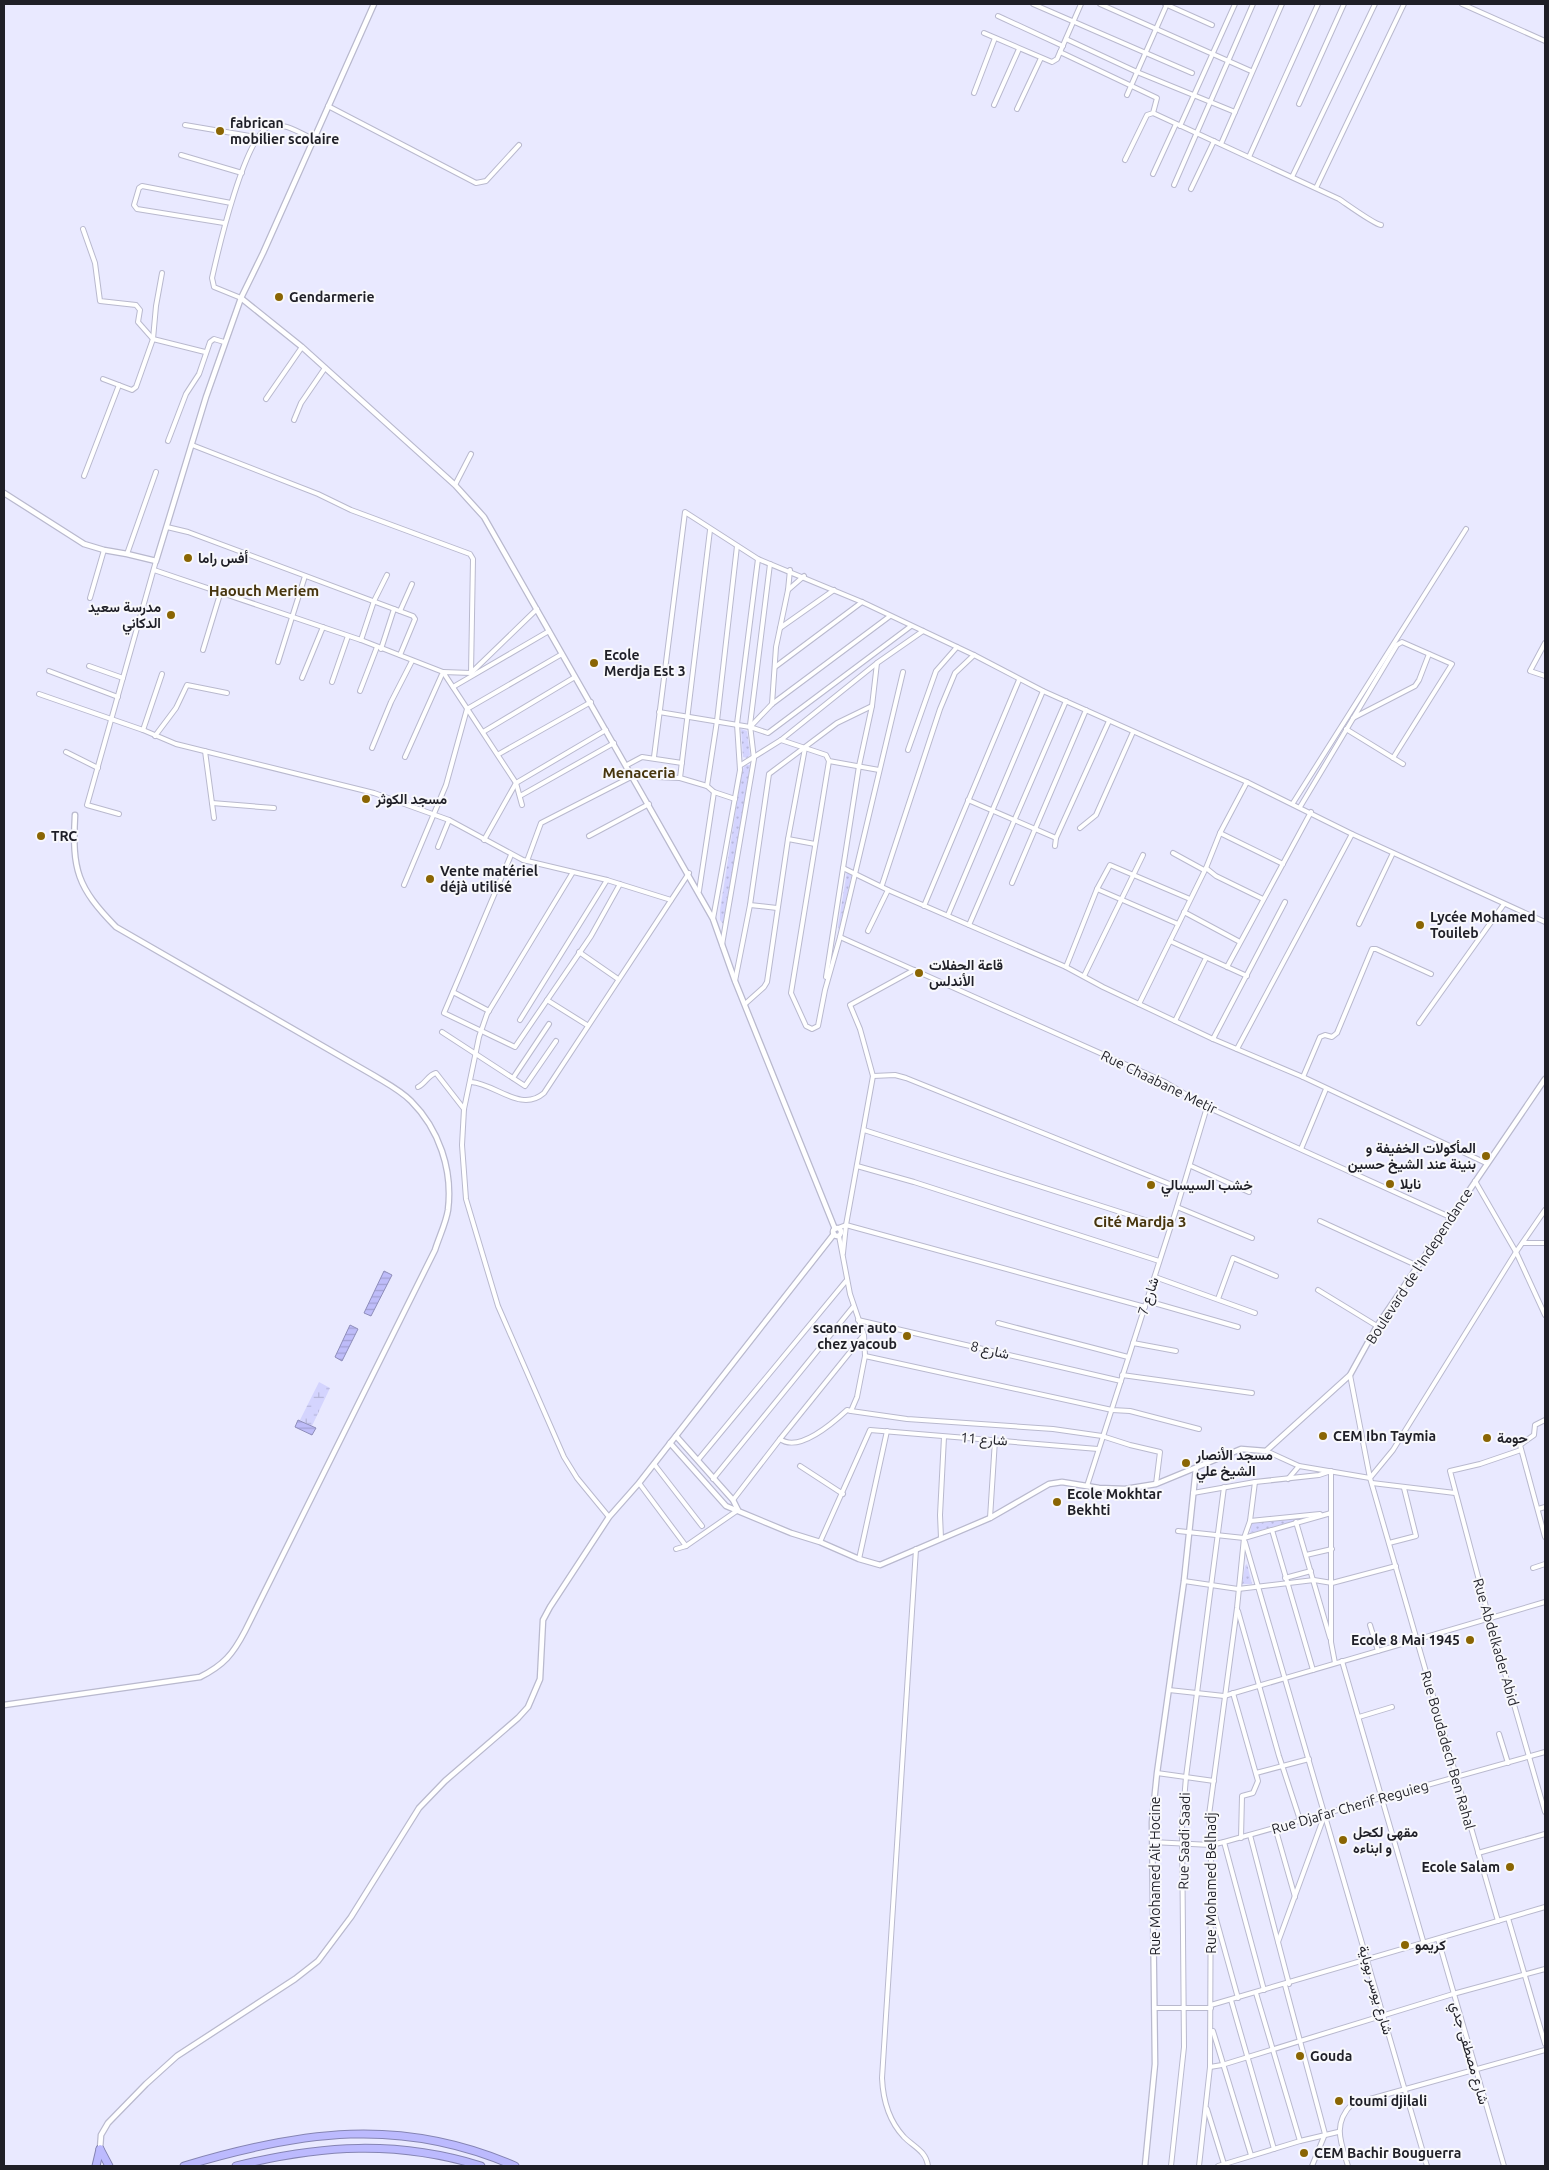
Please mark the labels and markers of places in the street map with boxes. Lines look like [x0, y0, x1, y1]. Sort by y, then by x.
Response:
place label: fabrican mobilier scolaire [230, 115, 339, 147]
marker: fabrican mobilier scolaire [214, 125, 226, 137]
place label: Gendarmerie [289, 289, 375, 305]
marker: Gendarmerie [273, 291, 285, 303]
place label: أفس راما [198, 550, 249, 567]
marker: أفس راما [182, 552, 194, 564]
place label: مدرسة سعيد الدكاني [88, 599, 161, 635]
marker: مدرسة سعيد الدكاني [165, 609, 177, 621]
place label: Ecole Merdja Est 3 [604, 647, 686, 679]
marker: Ecole Merdja Est 3 [588, 657, 600, 669]
place label: مسجد الكوثر [375, 791, 448, 808]
marker: مسجد الكوثر [360, 793, 372, 805]
place label: TRC [51, 828, 77, 844]
marker: TRC [35, 830, 47, 842]
place label: Vente matériel déjà utilisé [440, 863, 538, 895]
marker: Vente matériel déjà utilisé [424, 873, 436, 885]
place label: Lycée Mohamed Touileb [1430, 909, 1536, 941]
marker: Lycée Mohamed Touileb [1414, 919, 1426, 931]
place label: قاعة الحفلات الأندلس [929, 957, 1003, 990]
marker: قاعة الحفلات الأندلس [913, 967, 925, 979]
place label: المأكولات الخفيفة و بنينة عند الشيخ حسين [1348, 1140, 1476, 1174]
marker: المأكولات الخفيفة و بنينة عند الشيخ حسين [1480, 1150, 1492, 1162]
place label: نايلا [1400, 1176, 1421, 1193]
place label: خشب السيسالي [1161, 1177, 1253, 1197]
marker: نايلا [1384, 1178, 1396, 1190]
marker: خشب السيسالي [1145, 1179, 1157, 1191]
place label: scanner auto chez yacoub [813, 1320, 897, 1352]
marker: scanner auto chez yacoub [901, 1330, 913, 1342]
place label: CEM Ibn Taymia [1333, 1428, 1436, 1444]
marker: CEM Ibn Taymia [1317, 1430, 1329, 1442]
place label: حومة [1497, 1430, 1528, 1447]
marker: حومة [1481, 1432, 1493, 1444]
place label: مسجد الأنصار الشيخ علي [1195, 1447, 1273, 1483]
marker: مسجد الأنصار الشيخ علي [1180, 1457, 1192, 1469]
place label: Ecole Mokhtar Bekhti [1067, 1486, 1162, 1518]
marker: Ecole Mokhtar Bekhti [1051, 1496, 1063, 1508]
place label: Ecole 8 Mai 1945 [1351, 1632, 1460, 1648]
marker: Ecole 8 Mai 1945 [1464, 1634, 1476, 1646]
place label: مقهى لكحل و ابناءه [1353, 1824, 1418, 1857]
marker: مقهى لكحل و ابناءه [1337, 1834, 1349, 1846]
place label: Ecole Salam [1421, 1859, 1500, 1875]
marker: Ecole Salam [1504, 1861, 1516, 1873]
place label: كريمو [1415, 1937, 1446, 1954]
marker: كريمو [1399, 1939, 1411, 1951]
place label: Gouda [1310, 2048, 1352, 2064]
marker: Gouda [1294, 2050, 1306, 2062]
place label: toumi djilali [1349, 2093, 1427, 2109]
marker: toumi djilali [1333, 2095, 1345, 2107]
place label: CEM Bachir Bouguerra [1314, 2145, 1461, 2161]
marker: CEM Bachir Bouguerra [1298, 2147, 1310, 2159]

